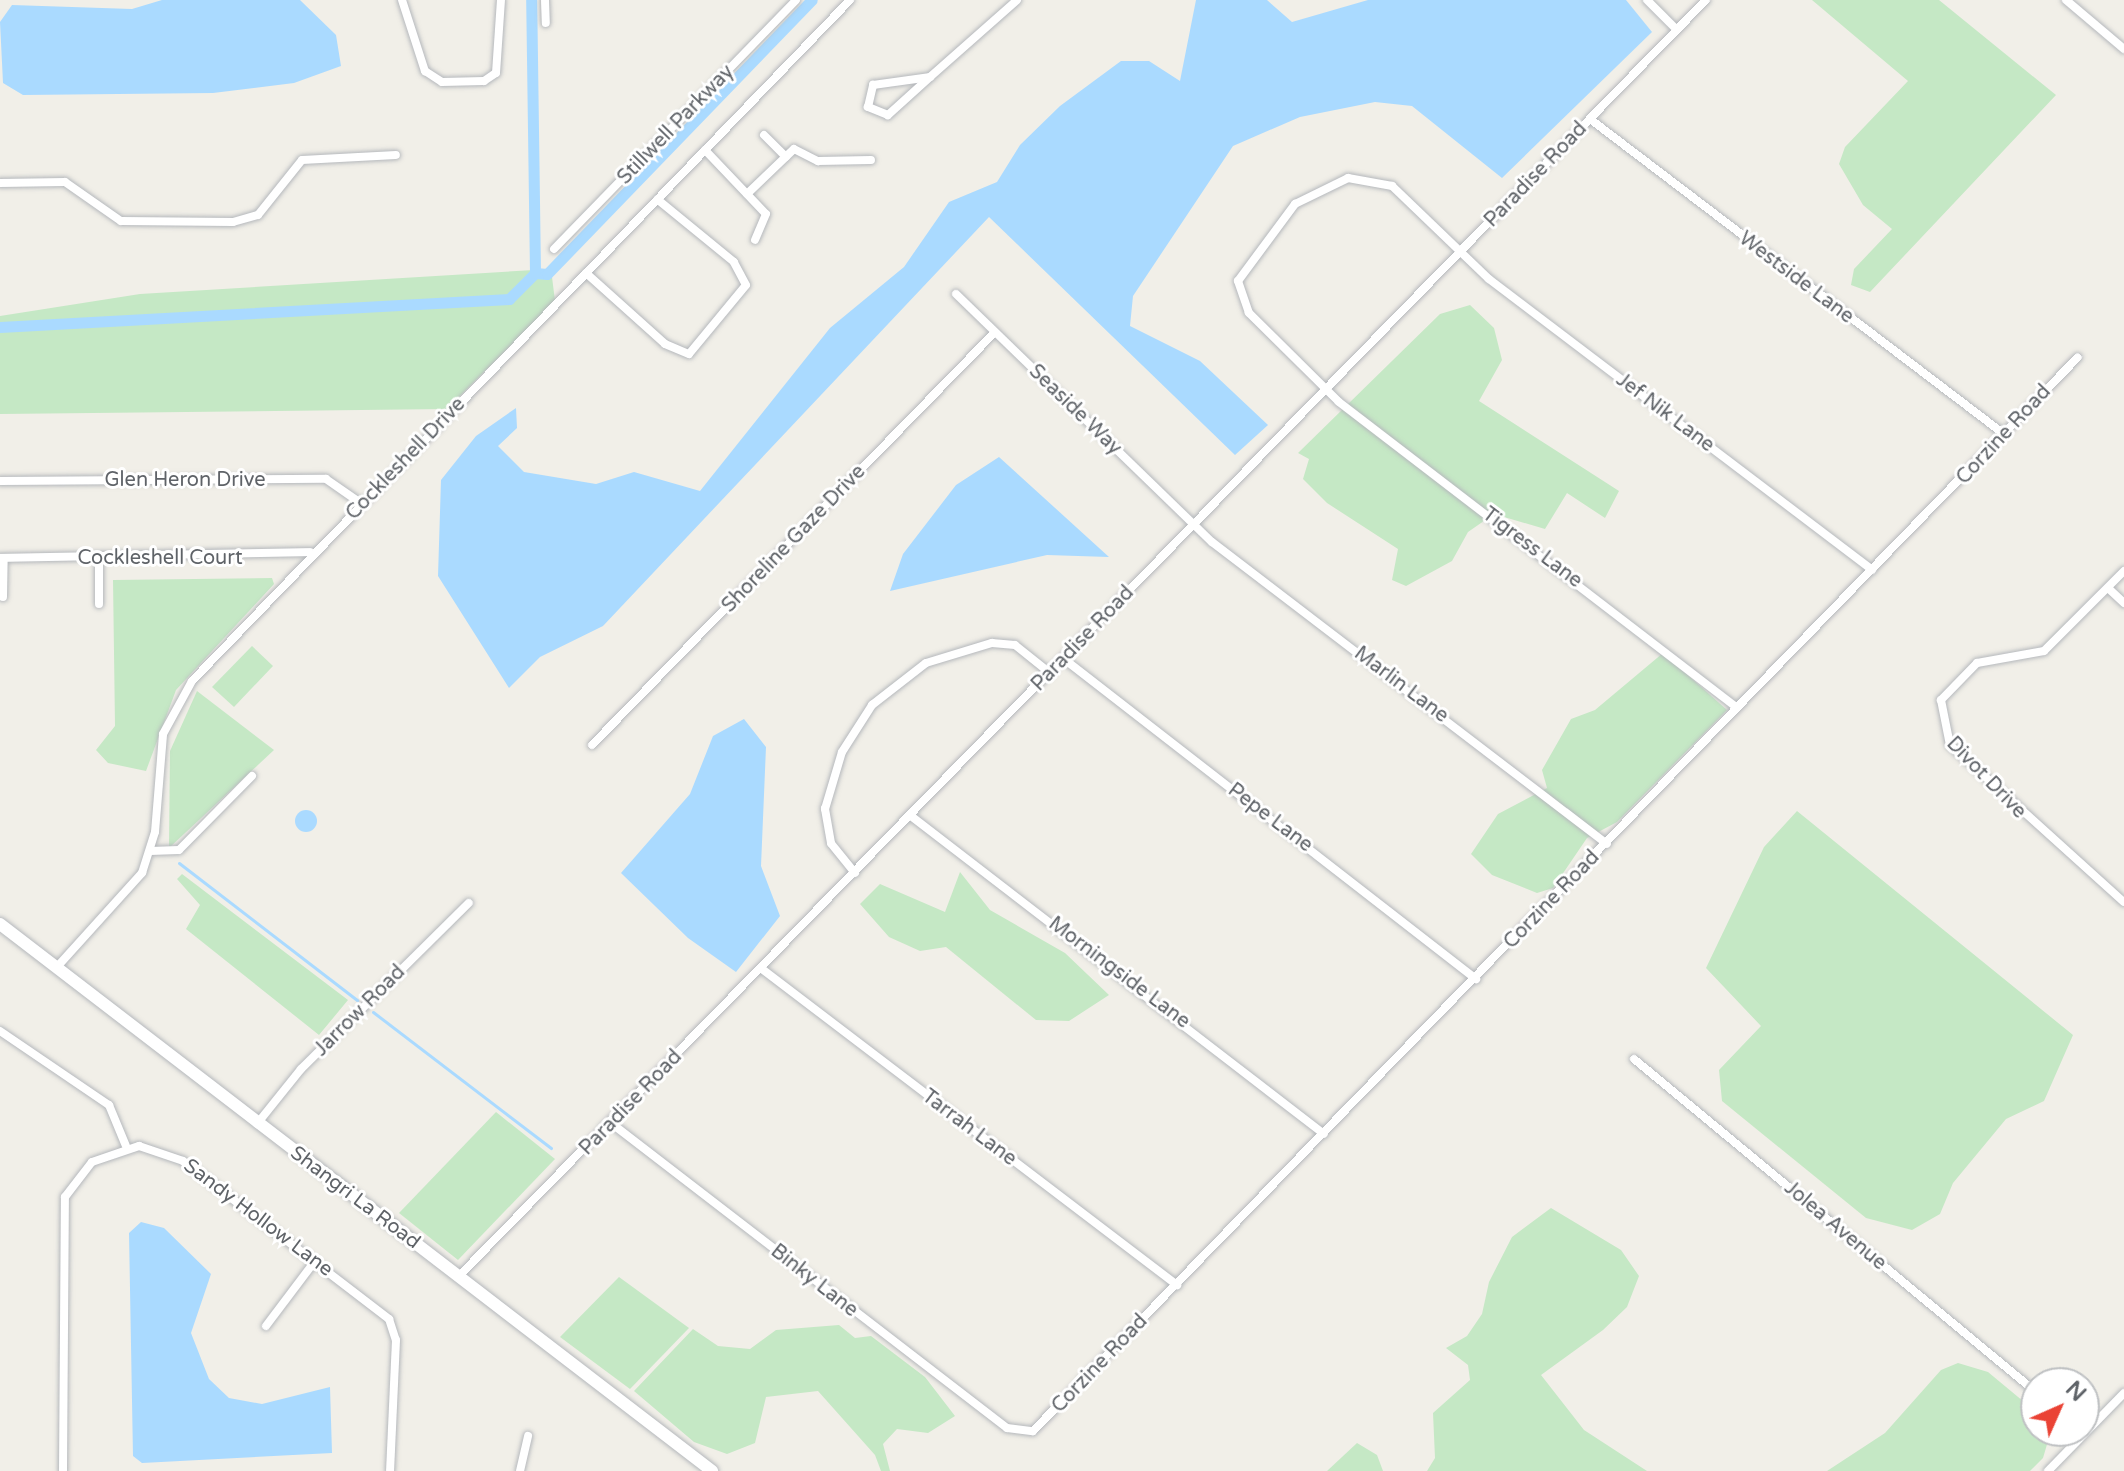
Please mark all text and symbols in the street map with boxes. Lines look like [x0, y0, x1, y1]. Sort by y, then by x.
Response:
street label: Stillwell Parkway [613, 60, 739, 190]
street label: Paradise Road [1480, 117, 1592, 233]
street label: Westside Lane [1734, 227, 1858, 329]
street label: Seaside Way [1024, 360, 1126, 460]
street label: Jef Nik Lane [1611, 368, 1719, 458]
street label: Corzine Road [1952, 380, 2056, 490]
street label: Cockleshell Drive [341, 393, 471, 525]
street label: Shoreline Gaze Drive [717, 460, 871, 618]
street label: Glen Heron Drive [104, 468, 266, 492]
street label: Tigress Lane [1477, 503, 1587, 593]
street label: Cockleshell Court [77, 546, 243, 570]
street label: Paradise Road [1027, 581, 1139, 697]
street label: Marlin Lane [1349, 642, 1453, 728]
street label: Divot Drive [1941, 732, 2031, 824]
street label: Pepe Lane [1223, 778, 1317, 858]
street label: Corzine Road [1499, 846, 1605, 954]
street label: Morningside Lane [1044, 912, 1194, 1034]
street label: Jarrow Road [309, 960, 411, 1062]
street label: Paradise Road [575, 1045, 687, 1161]
street label: Tarrah Lane [917, 1085, 1021, 1171]
street label: Shangri La Road [285, 1141, 425, 1255]
street label: Sandy Hollow Lane [179, 1154, 337, 1282]
street label: Jolea Avenue [1779, 1176, 1891, 1276]
street label: Binky Lane [766, 1240, 862, 1322]
street label: Corzine Road [1047, 1310, 1153, 1418]
north arrow [2020, 1367, 2100, 1447]
text: N [2060, 1376, 2091, 1407]

